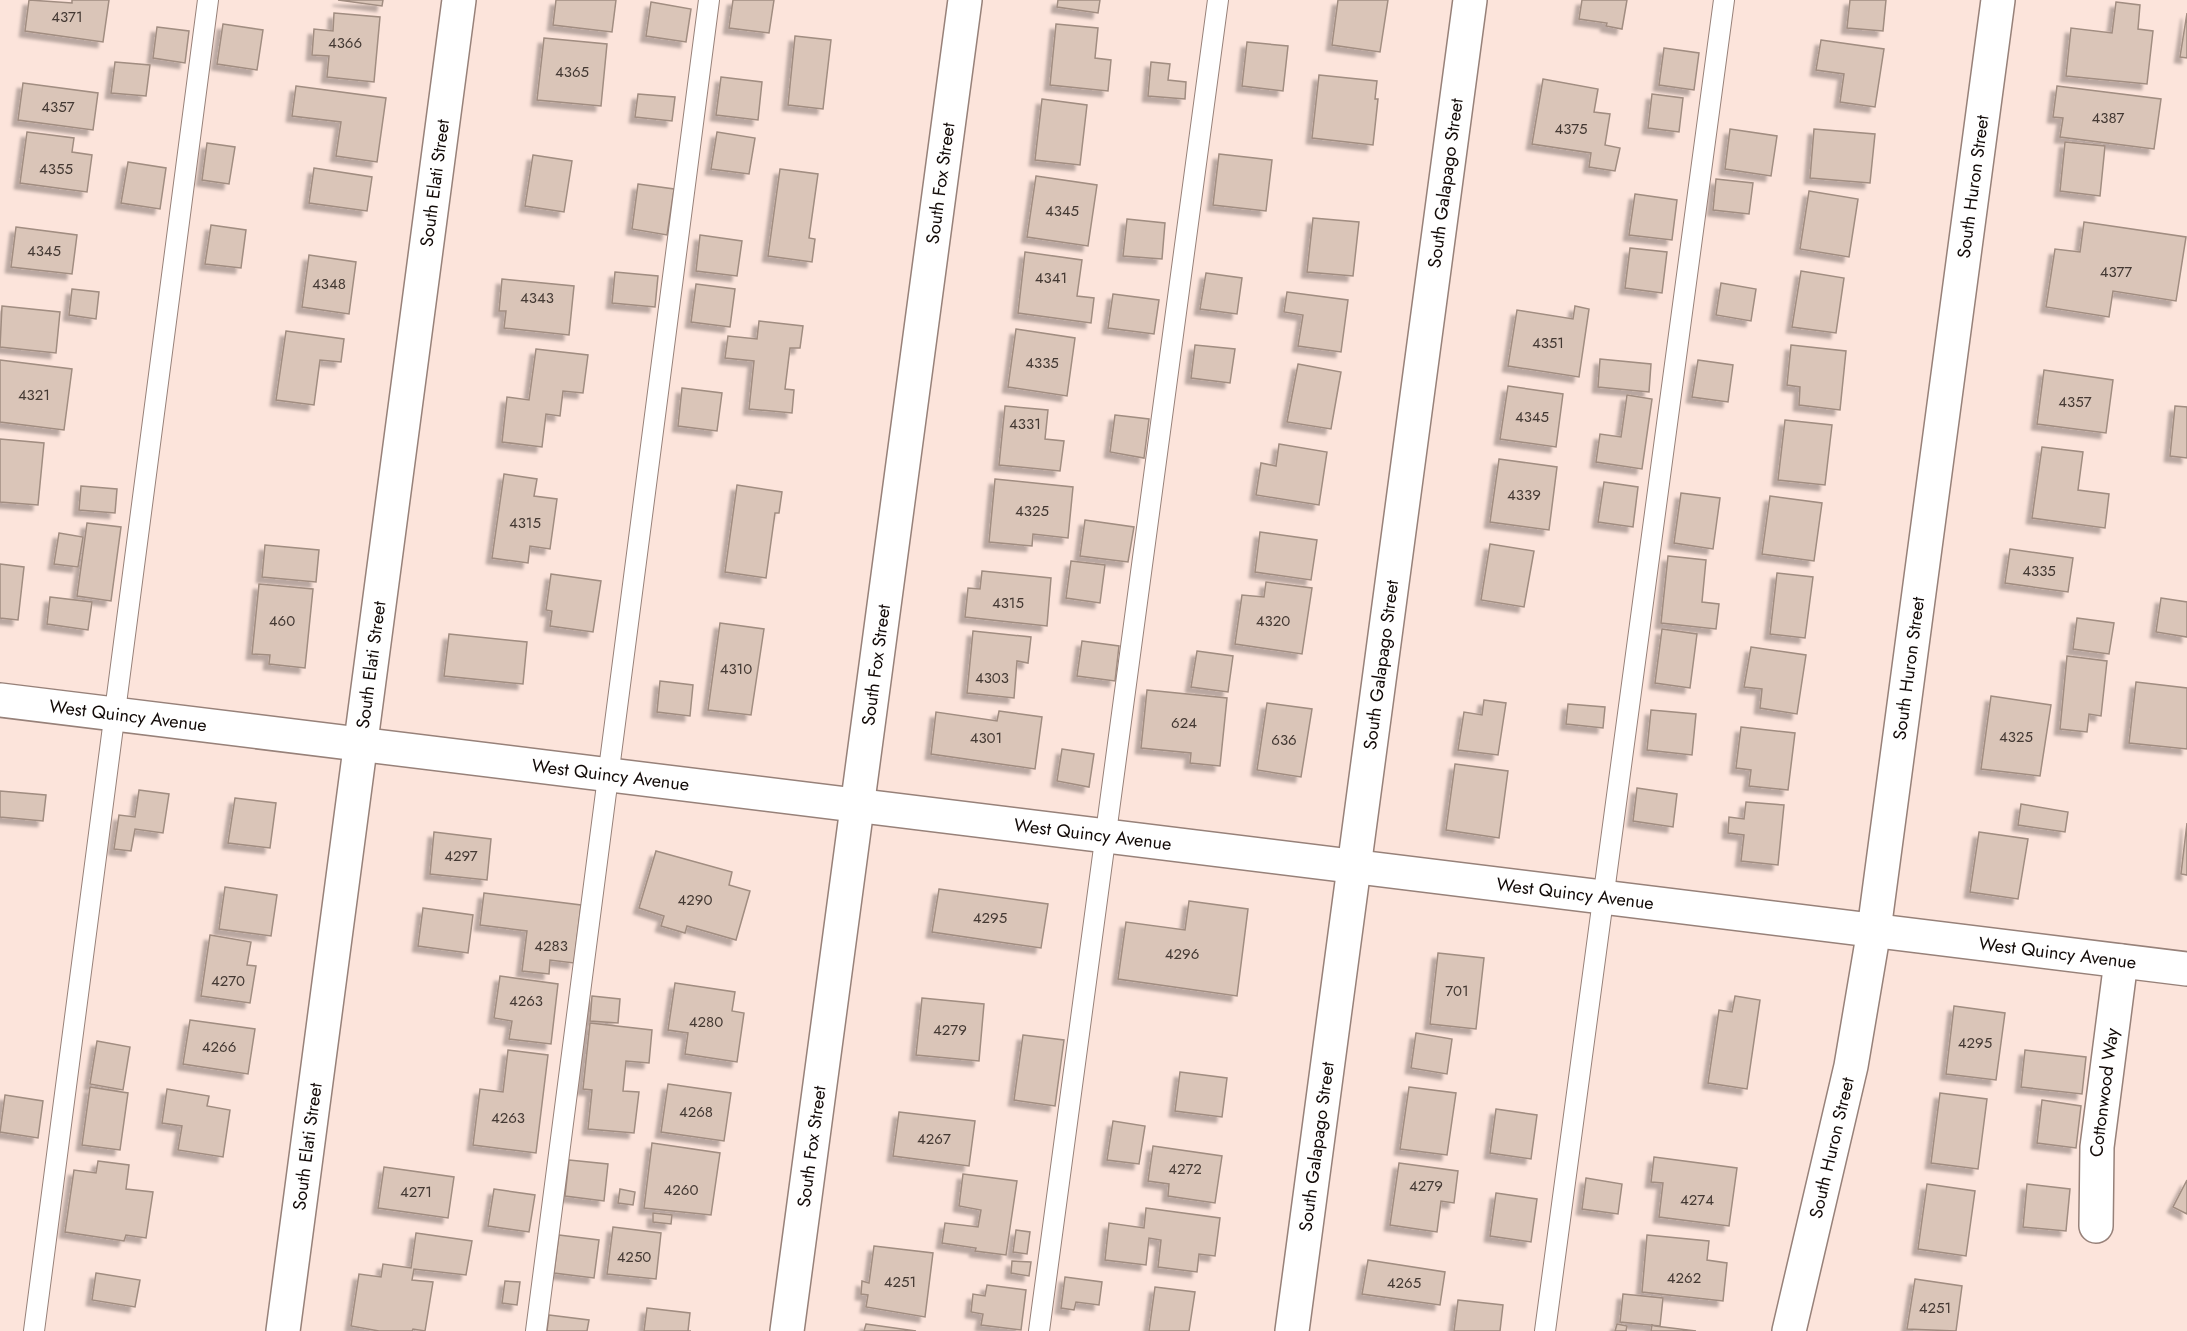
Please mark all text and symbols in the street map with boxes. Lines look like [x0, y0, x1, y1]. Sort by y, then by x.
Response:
house number: 4371 [51, 6, 83, 28]
house number: 4366 [328, 32, 362, 54]
house number: 4365 [555, 61, 589, 83]
house number: 4357 [41, 96, 75, 118]
street label: South Galapago Street [1421, 96, 1470, 270]
house number: 4387 [2092, 107, 2125, 129]
street label: South Huron Street [1951, 113, 1996, 260]
street label: South Elati Street [413, 117, 456, 248]
house number: 4375 [1554, 118, 1588, 140]
street label: South Fox Street [920, 120, 962, 246]
house number: 4355 [39, 158, 73, 180]
house number: 4345 [1045, 200, 1079, 222]
house number: 4345 [27, 240, 61, 262]
house number: 4377 [2100, 261, 2132, 283]
house number: 4341 [1035, 267, 1067, 289]
house number: 4348 [312, 273, 346, 295]
house number: 4343 [520, 287, 554, 309]
house number: 4351 [1532, 332, 1564, 354]
house number: 4335 [1025, 352, 1059, 374]
house number: 4321 [18, 384, 50, 406]
house number: 4357 [2058, 391, 2092, 413]
house number: 4345 [1515, 406, 1549, 428]
house number: 4331 [1009, 413, 1041, 435]
house number: 4339 [1507, 484, 1541, 506]
house number: 4325 [1015, 500, 1049, 522]
house number: 4315 [509, 512, 541, 534]
house number: 4335 [2022, 560, 2056, 582]
street label: South Galapago Street [1357, 578, 1405, 752]
house number: 4315 [992, 592, 1024, 614]
street label: South Huron Street [1886, 595, 1931, 742]
street label: South Elati Street [350, 599, 392, 730]
street label: South Fox Street [855, 602, 897, 727]
house number: 460 [269, 610, 295, 632]
house number: 4320 [1256, 610, 1290, 632]
house number: 4310 [720, 658, 752, 680]
house number: 4303 [975, 667, 1009, 689]
street label: West Quincy Avenue [48, 693, 208, 738]
house number: 624 [1171, 712, 1197, 734]
house number: 4325 [1999, 726, 2033, 748]
house number: 4301 [970, 727, 1002, 749]
house number: 636 [1271, 729, 1297, 751]
street label: West Quincy Avenue [530, 752, 691, 798]
street label: West Quincy Avenue [1012, 812, 1173, 857]
house number: 4297 [444, 845, 478, 867]
street label: West Quincy Avenue [1495, 871, 1655, 916]
house number: 4290 [678, 889, 712, 911]
house number: 4295 [973, 907, 1007, 929]
street label: West Quincy Avenue [1977, 930, 2138, 976]
house number: 4283 [534, 935, 568, 957]
house number: 4296 [1165, 943, 1199, 965]
house number: 4270 [211, 970, 245, 992]
house number: 701 [1445, 980, 1469, 1002]
house number: 4263 [509, 990, 543, 1012]
house number: 4280 [689, 1011, 723, 1033]
house number: 4279 [933, 1019, 967, 1041]
street label: Cottonwood Way [2084, 1026, 2125, 1157]
house number: 4295 [1958, 1032, 1992, 1054]
house number: 4266 [202, 1036, 236, 1058]
street label: South Galapago Street [1292, 1059, 1341, 1233]
street label: South Huron Street [1803, 1074, 1861, 1221]
street label: South Elati Street [286, 1081, 329, 1212]
street label: South Fox Street [791, 1084, 833, 1209]
house number: 4268 [679, 1101, 713, 1123]
house number: 4263 [491, 1107, 525, 1129]
house number: 4267 [917, 1128, 951, 1150]
house number: 4272 [1168, 1158, 1202, 1180]
house number: 4279 [1409, 1175, 1443, 1197]
house number: 4260 [664, 1179, 698, 1201]
house number: 4271 [400, 1181, 432, 1203]
house number: 4274 [1680, 1189, 1714, 1211]
house number: 4250 [617, 1246, 651, 1268]
house number: 4262 [1667, 1267, 1701, 1289]
house number: 4251 [884, 1271, 916, 1293]
house number: 4265 [1387, 1272, 1421, 1294]
house number: 4251 [1919, 1297, 1951, 1319]

